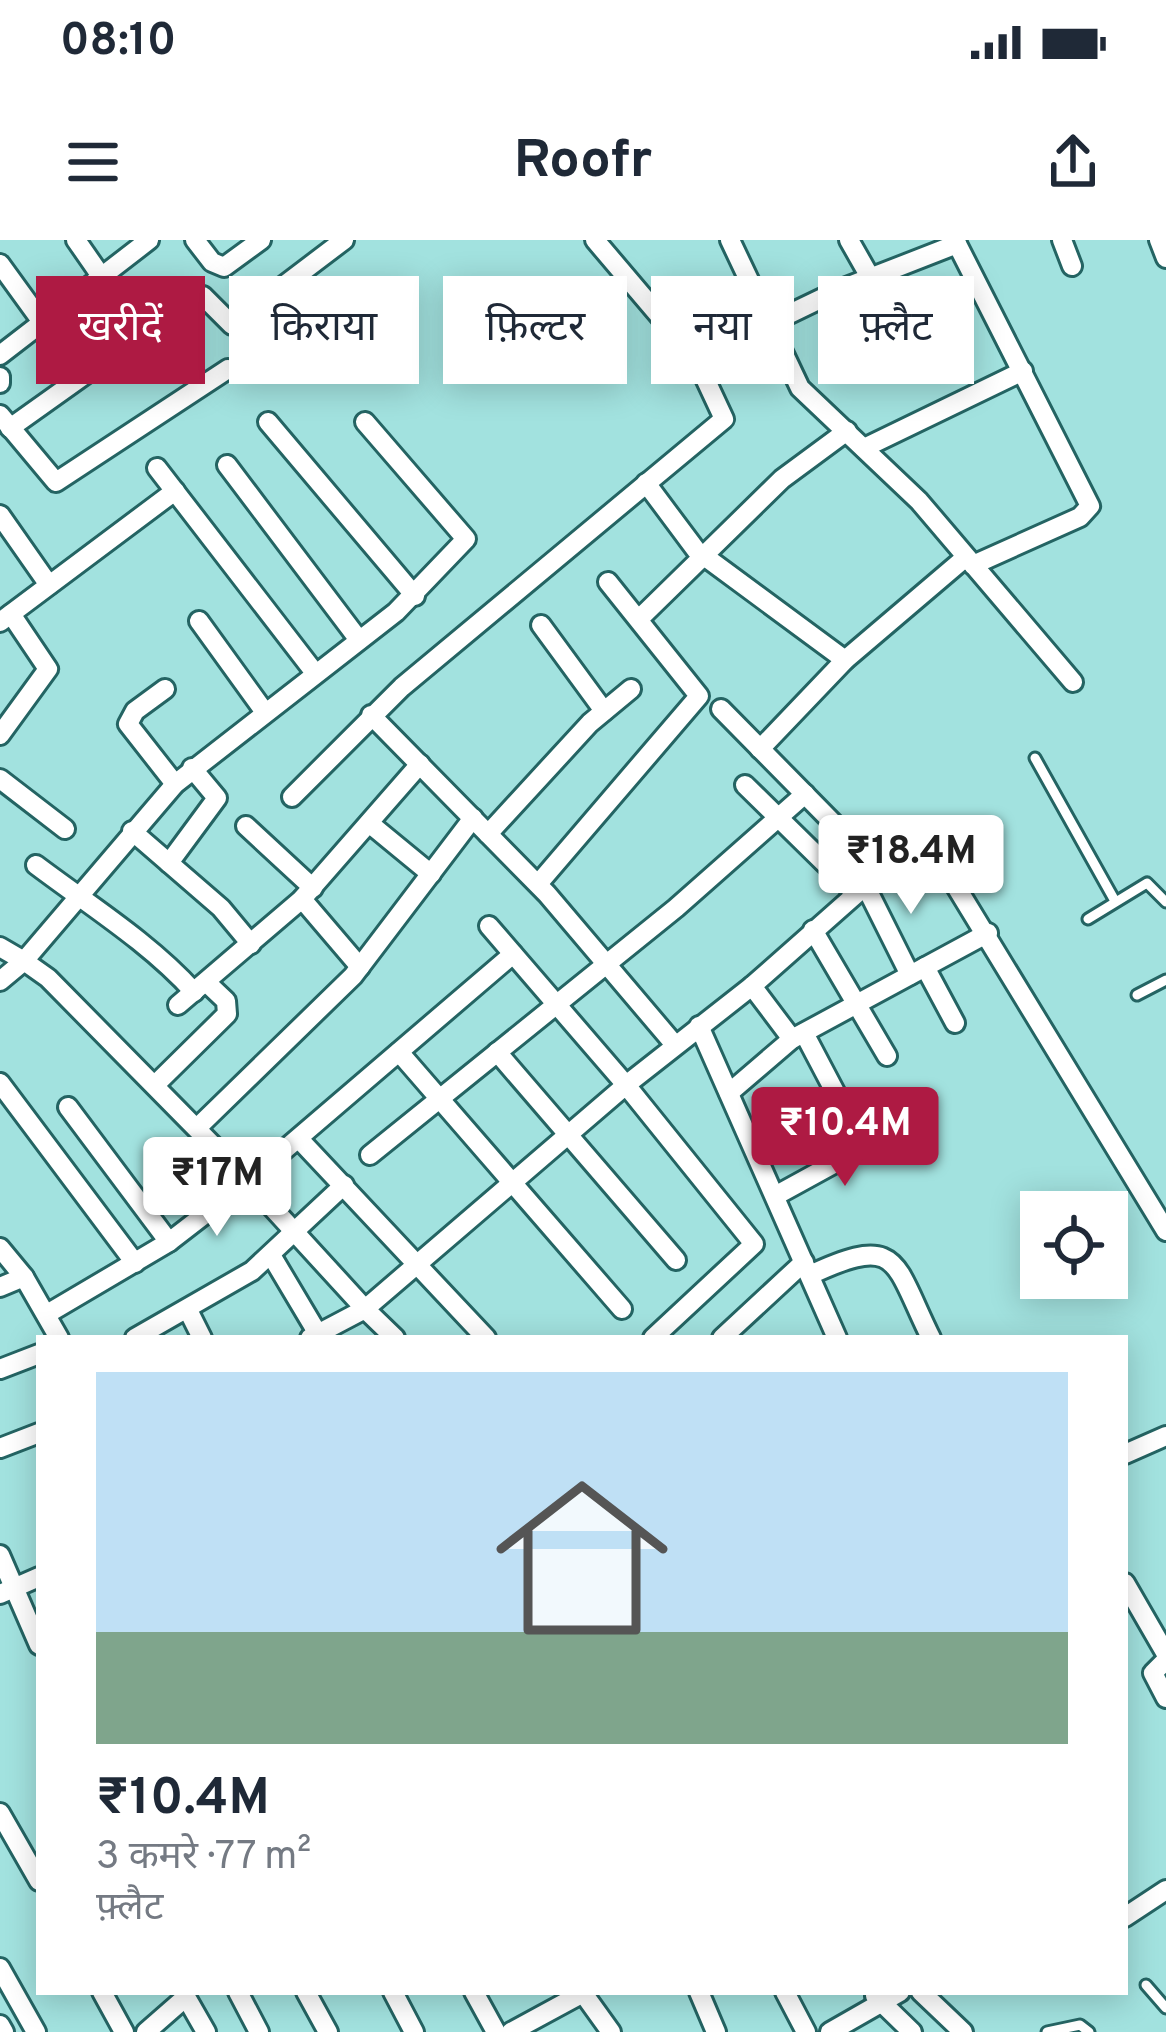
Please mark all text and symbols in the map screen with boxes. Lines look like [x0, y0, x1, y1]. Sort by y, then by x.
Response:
text: 08:10 [60, 14, 176, 71]
text: Roofr [514, 128, 652, 197]
icon: menu [60, 129, 126, 195]
icon: share [1040, 129, 1106, 195]
chip: खरीदें [36, 276, 205, 384]
chip: किराया [229, 276, 419, 384]
chip: फ़िल्टर [443, 276, 627, 384]
chip: नया [651, 276, 794, 384]
chip: फ़्लैट [818, 276, 974, 384]
pin: ₹18.4M [813, 815, 1009, 917]
text: ₹18.4M [846, 829, 976, 878]
pin: ₹10.4M [747, 1087, 943, 1189]
text: ₹10.4M [779, 1101, 911, 1150]
pin: ₹17M [146, 1137, 288, 1239]
text: ₹17M [170, 1151, 264, 1200]
map controls [1020, 1191, 1128, 1299]
button: locate [1020, 1191, 1128, 1299]
icon: home [474, 1450, 690, 1666]
text: ₹10.4M [96, 1768, 270, 1833]
text: 3 कमरे · 77 m² [96, 1834, 311, 1883]
text: फ़्लैट [96, 1885, 163, 1934]

